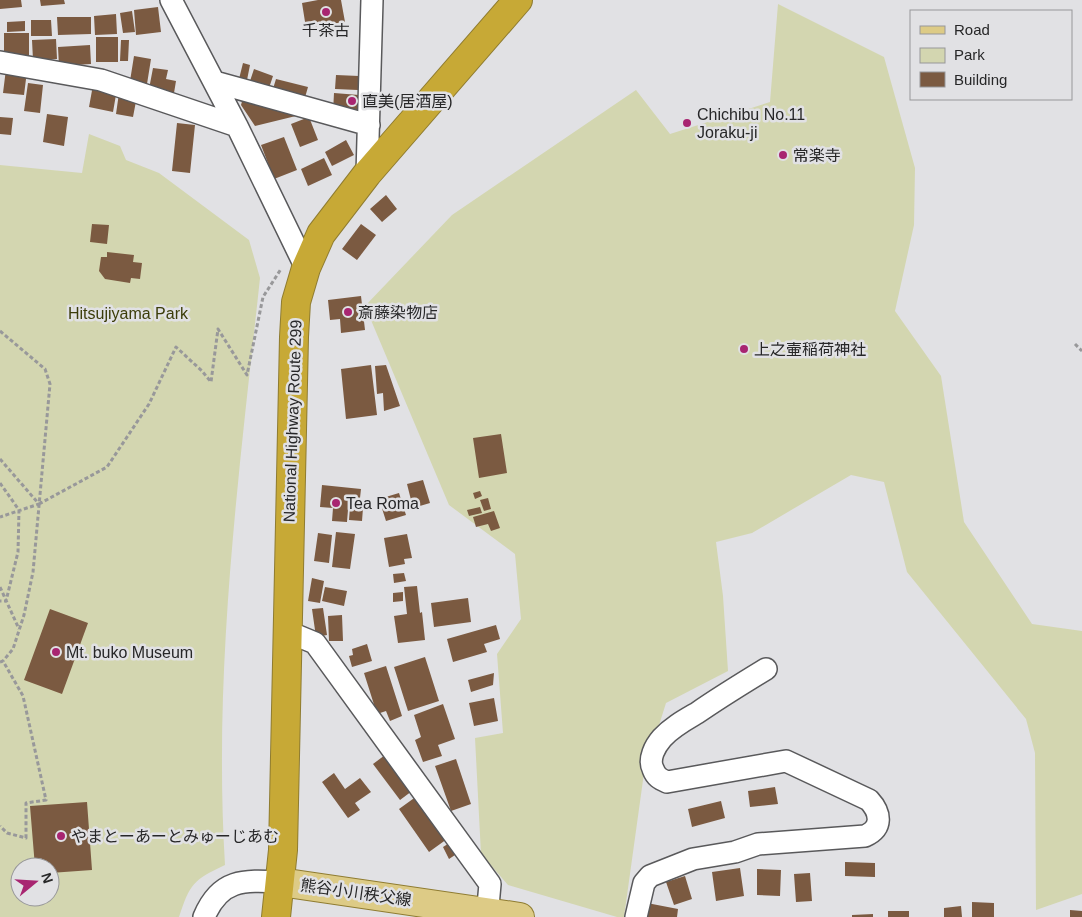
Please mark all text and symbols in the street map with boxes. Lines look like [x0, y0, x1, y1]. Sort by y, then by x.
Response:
marker: 千茶古 [320, 6, 332, 18]
legend [910, 10, 1072, 100]
text: Road [954, 21, 990, 38]
place label: 千茶古 [302, 22, 350, 39]
text: Park [954, 46, 985, 63]
text: Building [954, 71, 1007, 88]
place label: 直美(居酒屋) [362, 93, 453, 110]
marker: 直美(居酒屋) [346, 95, 358, 107]
place label: Chichibu No.11 Joraku-ji [697, 106, 805, 141]
marker: Chichibu No.11 Joraku-ji [681, 117, 693, 129]
place label: 常楽寺 [793, 147, 841, 164]
marker: 常楽寺 [777, 149, 789, 161]
place label: 斎藤染物店 [358, 304, 438, 321]
park label: Hitsujiyama Park [68, 305, 189, 322]
marker: 斎藤染物店 [342, 306, 354, 318]
street label: National Highway Route 299 [280, 319, 305, 523]
place label: 上之壷稲荷神社 [754, 341, 866, 358]
marker: 上之壷稲荷神社 [738, 343, 750, 355]
place label: Tea Roma [346, 495, 419, 512]
marker: Tea Roma [330, 497, 342, 509]
place label: Mt. buko Museum [66, 644, 193, 661]
marker: Mt. buko Museum [50, 646, 62, 658]
place label: やまとーあーとみゅーじあむ [71, 828, 279, 845]
marker: やまとーあーとみゅーじあむ [55, 830, 67, 842]
north arrow [10, 857, 60, 907]
text: N [38, 871, 57, 885]
street label: 熊谷小川秩父線 [299, 876, 413, 909]

